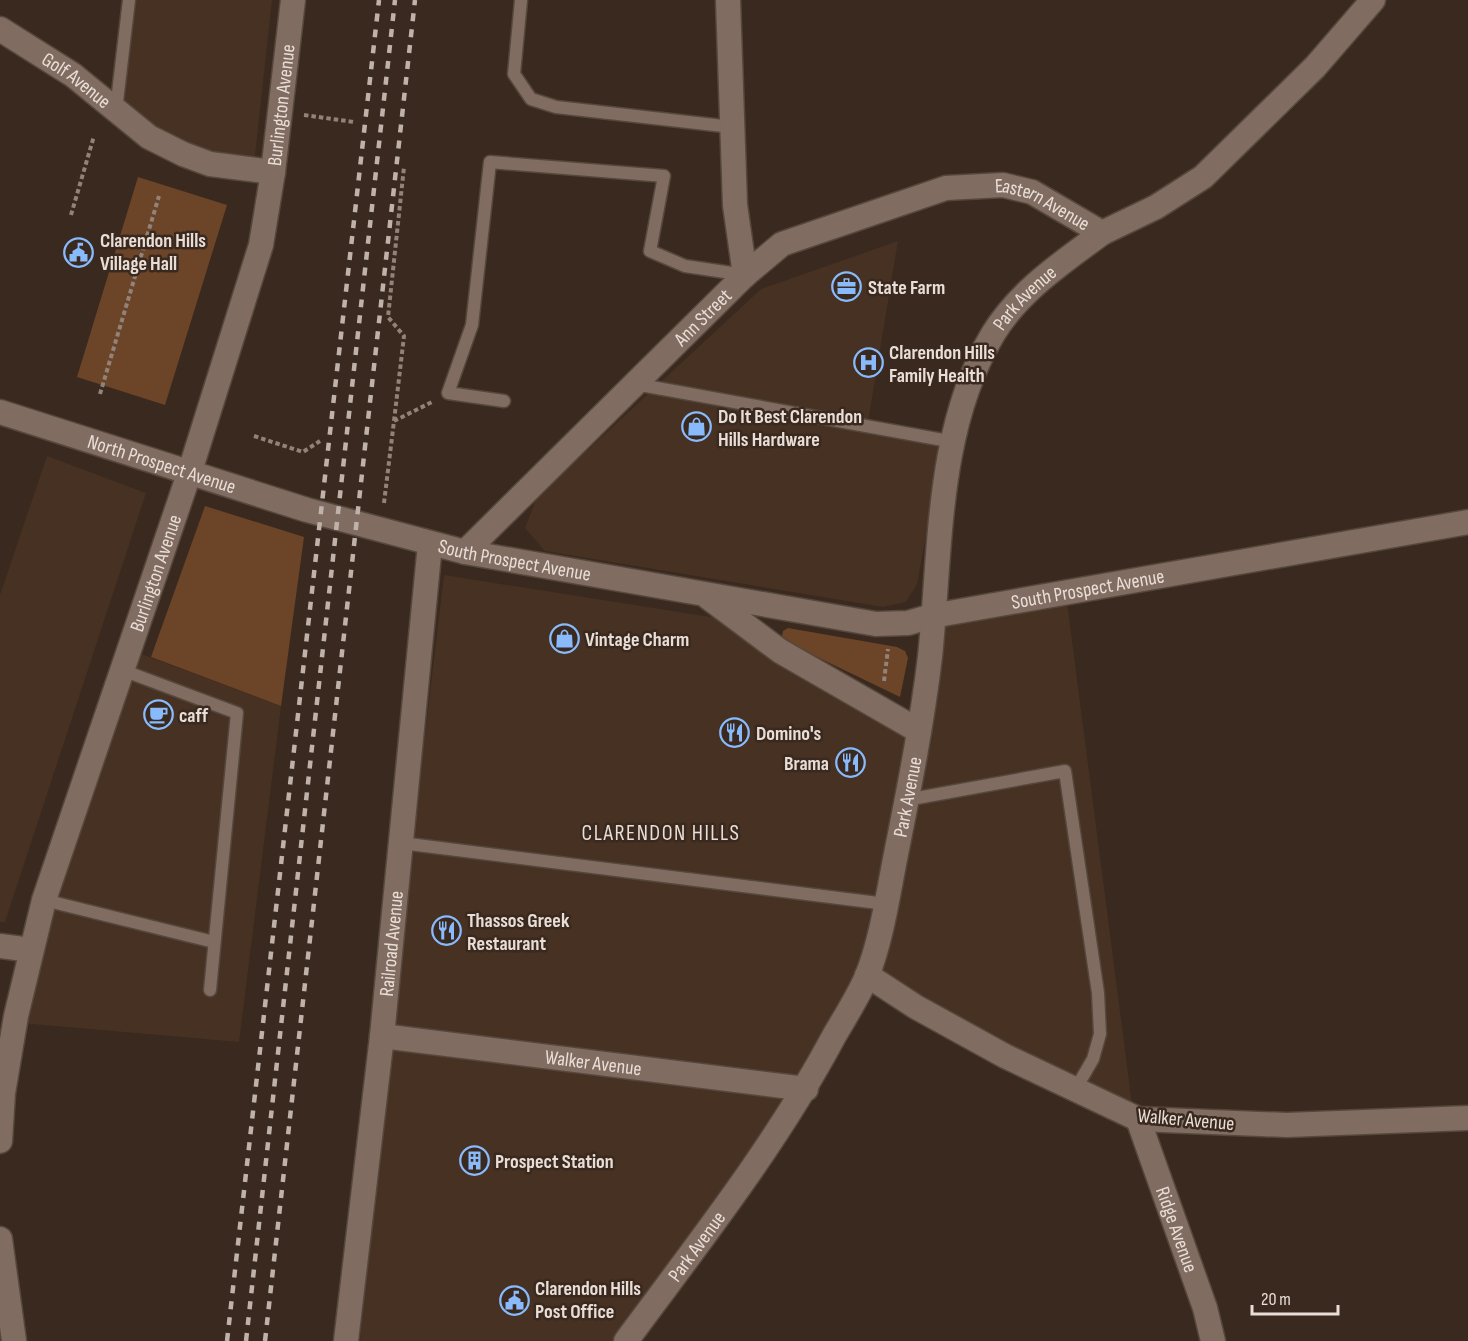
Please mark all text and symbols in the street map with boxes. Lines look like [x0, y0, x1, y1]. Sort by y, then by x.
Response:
street label: Burlington Avenue [263, 43, 301, 167]
street label: Golf Avenue [37, 47, 115, 114]
street label: Eastern Avenue [994, 174, 1094, 236]
place label: Clarendon Hills Village Hall [100, 229, 206, 276]
public building icon: Clarendon Hills Village Hall [63, 236, 95, 268]
street label: Park Avenue [988, 261, 1062, 335]
office icon: State Farm [831, 271, 863, 303]
place label: State Farm [868, 276, 945, 300]
street label: Ann Street [669, 284, 737, 352]
place label: Clarendon Hills Family Health [889, 341, 995, 388]
hospital icon: Clarendon Hills Family Health [852, 347, 884, 379]
place label: Do It Best Clarendon Hills Hardware [718, 405, 862, 452]
shop icon: Do It Best Clarendon Hills Hardware [681, 411, 713, 443]
street label: North Prospect Avenue [85, 430, 239, 500]
street label: Burlington Avenue [125, 511, 187, 635]
street label: South Prospect Avenue [435, 534, 593, 587]
street label: South Prospect Avenue [1009, 564, 1166, 615]
shop icon: Vintage Charm [548, 623, 580, 655]
place label: Vintage Charm [585, 628, 689, 652]
cafe icon: caff [142, 699, 174, 731]
place label: caff [179, 704, 208, 728]
restaurant icon: Domino's [719, 717, 751, 749]
place label: Domino's [756, 722, 822, 746]
restaurant icon: Brama [834, 747, 866, 779]
place label: Brama [784, 752, 829, 776]
street label: Park Avenue [889, 755, 928, 839]
district label: CLARENDON HILLS [581, 820, 741, 847]
street label: Railroad Avenue [375, 890, 409, 998]
place label: Thassos Greek Restaurant [467, 909, 570, 956]
restaurant icon: Thassos Greek Restaurant [430, 915, 462, 947]
street label: Walker Avenue [544, 1045, 643, 1081]
street label: Walker Avenue [1137, 1104, 1235, 1136]
building icon: Prospect Station [458, 1145, 490, 1177]
place label: Prospect Station [495, 1150, 614, 1174]
street label: Ridge Avenue [1150, 1183, 1202, 1276]
street label: Park Avenue [663, 1207, 731, 1287]
place label: Clarendon Hills Post Office [535, 1277, 641, 1324]
scale bar [1252, 1278, 1338, 1316]
public building icon: Clarendon Hills Post Office [498, 1284, 530, 1316]
text: 20 m [1261, 1289, 1291, 1310]

